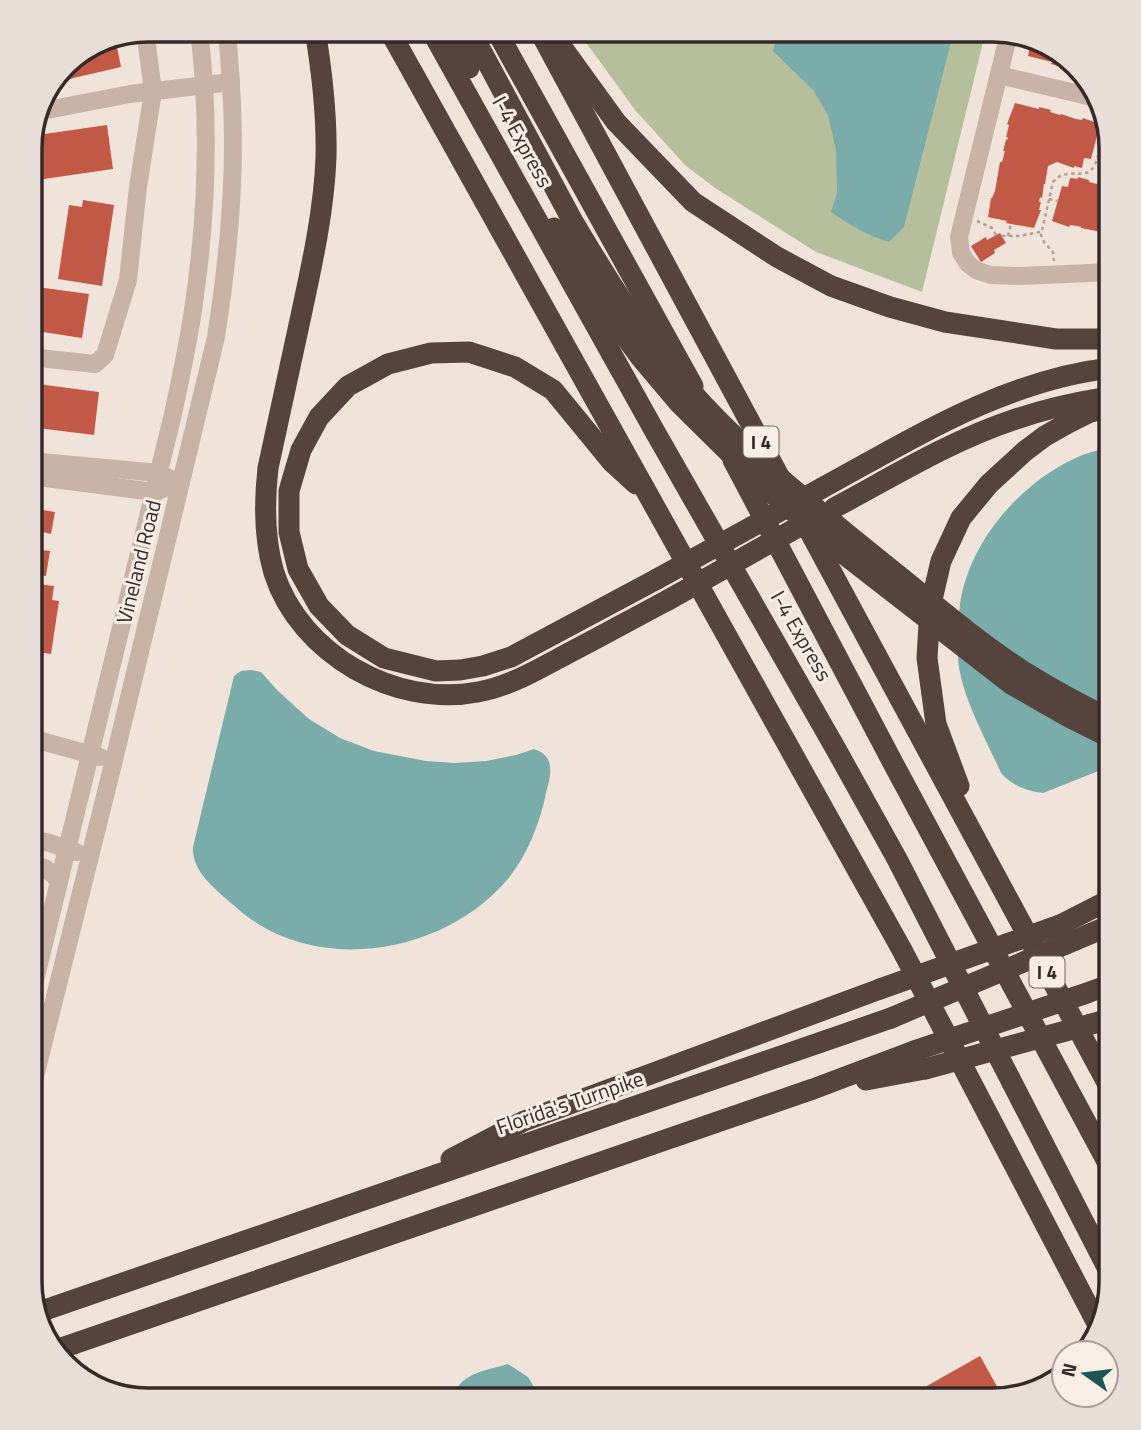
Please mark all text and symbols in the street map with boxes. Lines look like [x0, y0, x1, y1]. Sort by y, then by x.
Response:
street label: I-4 Express [485, 90, 561, 193]
road number: I 4 [744, 426, 778, 458]
street label: Vineland Road [107, 496, 169, 627]
street label: I-4 Express [763, 584, 841, 687]
road number: I 4 [1030, 956, 1064, 988]
street label: Florida's Turnpike [492, 1062, 648, 1142]
north arrow [1050, 1339, 1120, 1409]
text: N [1052, 1360, 1084, 1380]

